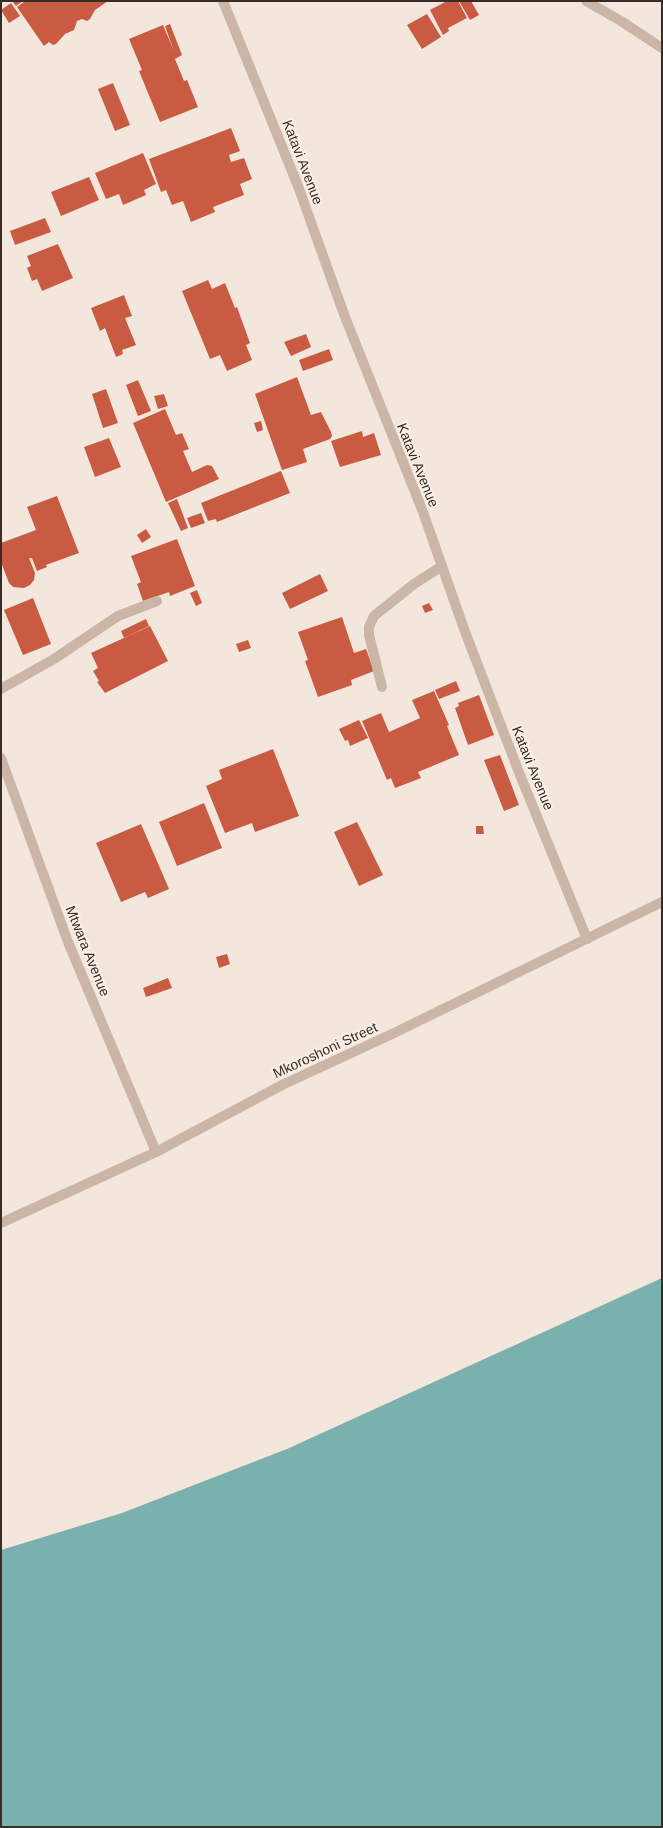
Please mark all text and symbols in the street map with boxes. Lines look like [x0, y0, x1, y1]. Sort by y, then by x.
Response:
street label: Katavi Avenue [280, 117, 327, 207]
street label: Katavi Avenue [394, 421, 442, 510]
street label: Katavi Avenue [509, 724, 557, 813]
street label: Mtwara Avenue [63, 903, 114, 999]
street label: Mkoroshoni Street [270, 1019, 380, 1081]

